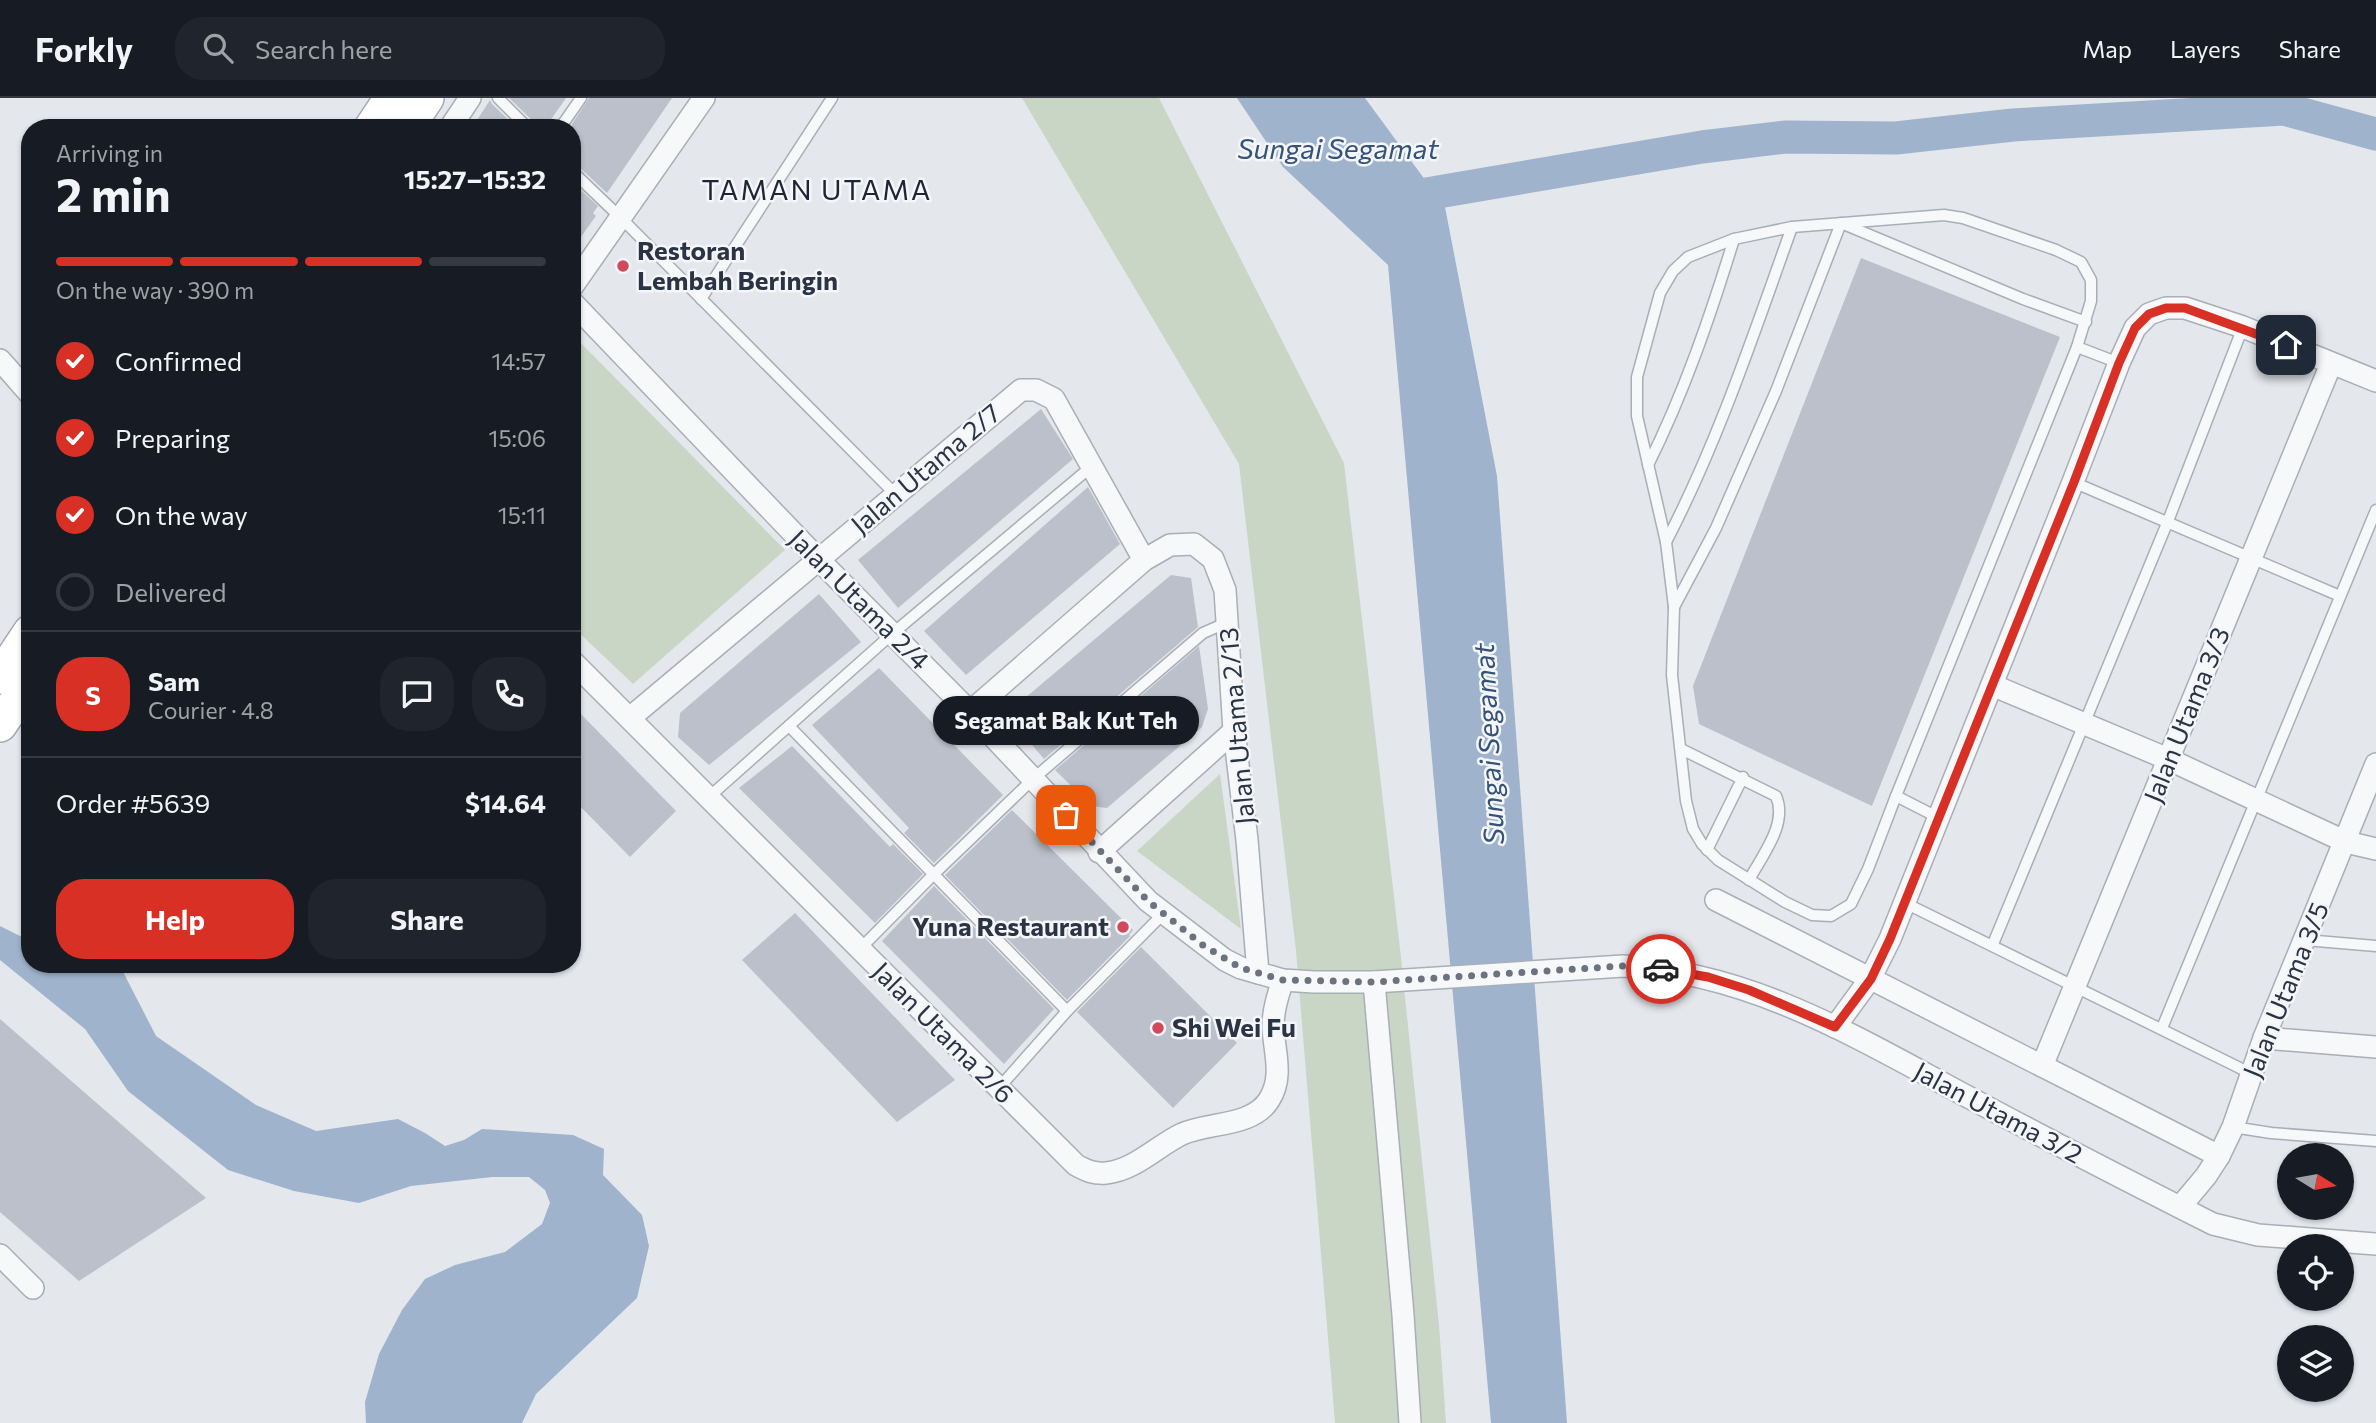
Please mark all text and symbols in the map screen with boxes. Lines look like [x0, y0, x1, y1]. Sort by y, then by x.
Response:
search box [175, 17, 665, 80]
text: Forkly [35, 28, 133, 69]
icon: search [199, 29, 237, 67]
text: Search here [255, 33, 393, 64]
text: Map [2083, 34, 2132, 63]
text: Layers [2170, 34, 2241, 63]
text: Share [2279, 34, 2341, 63]
water label: Sungai Segamat [1237, 131, 1439, 165]
text: Arriving in [56, 139, 163, 167]
text: 15:27–15:32 [404, 163, 546, 194]
text: 2 min [56, 165, 171, 221]
district label: TAMAN UTAMA [702, 172, 932, 206]
place label: Restoran Lembah Beringin [637, 234, 838, 295]
marker: Restoran Lembah Beringin [615, 258, 631, 274]
text: On the way · 390 m [56, 276, 254, 304]
pin [2256, 315, 2316, 375]
icon: home [2267, 326, 2305, 364]
icon: check [56, 342, 94, 380]
text: Confirmed [115, 345, 242, 376]
text: 14:57 [492, 347, 546, 375]
street label: Jalan Utama 2/7 [844, 396, 1006, 539]
icon: check [56, 419, 94, 457]
text: Preparing [115, 422, 230, 453]
text: 15:06 [489, 424, 546, 452]
icon: check [56, 496, 94, 534]
text: On the way [115, 499, 248, 530]
text: 15:11 [498, 501, 546, 529]
street label: Jalan Utama 2/4 [784, 522, 937, 675]
text: Delivered [115, 576, 226, 607]
street label: Jalan Utama 3/3 [2136, 622, 2235, 807]
street label: Jalan Utama 2/13 [1211, 626, 1260, 826]
water label: Sungai Segamat [1466, 642, 1510, 846]
button: chat [380, 657, 454, 731]
button: phone [472, 657, 546, 731]
text: Sam [148, 665, 200, 696]
text: S [85, 679, 101, 710]
text: Courier · 4.8 [148, 696, 274, 724]
callout: Segamat Bak Kut Teh [933, 696, 1199, 745]
text: Segamat Bak Kut Teh [954, 706, 1178, 734]
pin [1036, 785, 1096, 845]
text: Order #5639 [56, 787, 210, 818]
text: $14.64 [465, 787, 546, 818]
icon: bag [1047, 796, 1085, 834]
button: Help [56, 879, 294, 959]
button: Share [308, 879, 546, 959]
street label: Jalan Utama 3/5 [2235, 897, 2334, 1082]
place label: Yuna Restaurant [912, 910, 1109, 941]
marker: Yuna Restaurant [1115, 919, 1131, 935]
courier [1626, 934, 1696, 1004]
icon: car [1642, 950, 1680, 988]
street label: Jalan Utama 2/6 [867, 955, 1021, 1109]
place label: Shi Wei Fu [1172, 1011, 1296, 1042]
marker: Shi Wei Fu [1150, 1020, 1166, 1036]
street label: Jalan Utama 3/2 [1909, 1054, 2088, 1169]
north arrow [2277, 1143, 2354, 1220]
map controls [2277, 1143, 2354, 1402]
button: locate [2277, 1234, 2354, 1311]
button: layers [2277, 1325, 2354, 1402]

